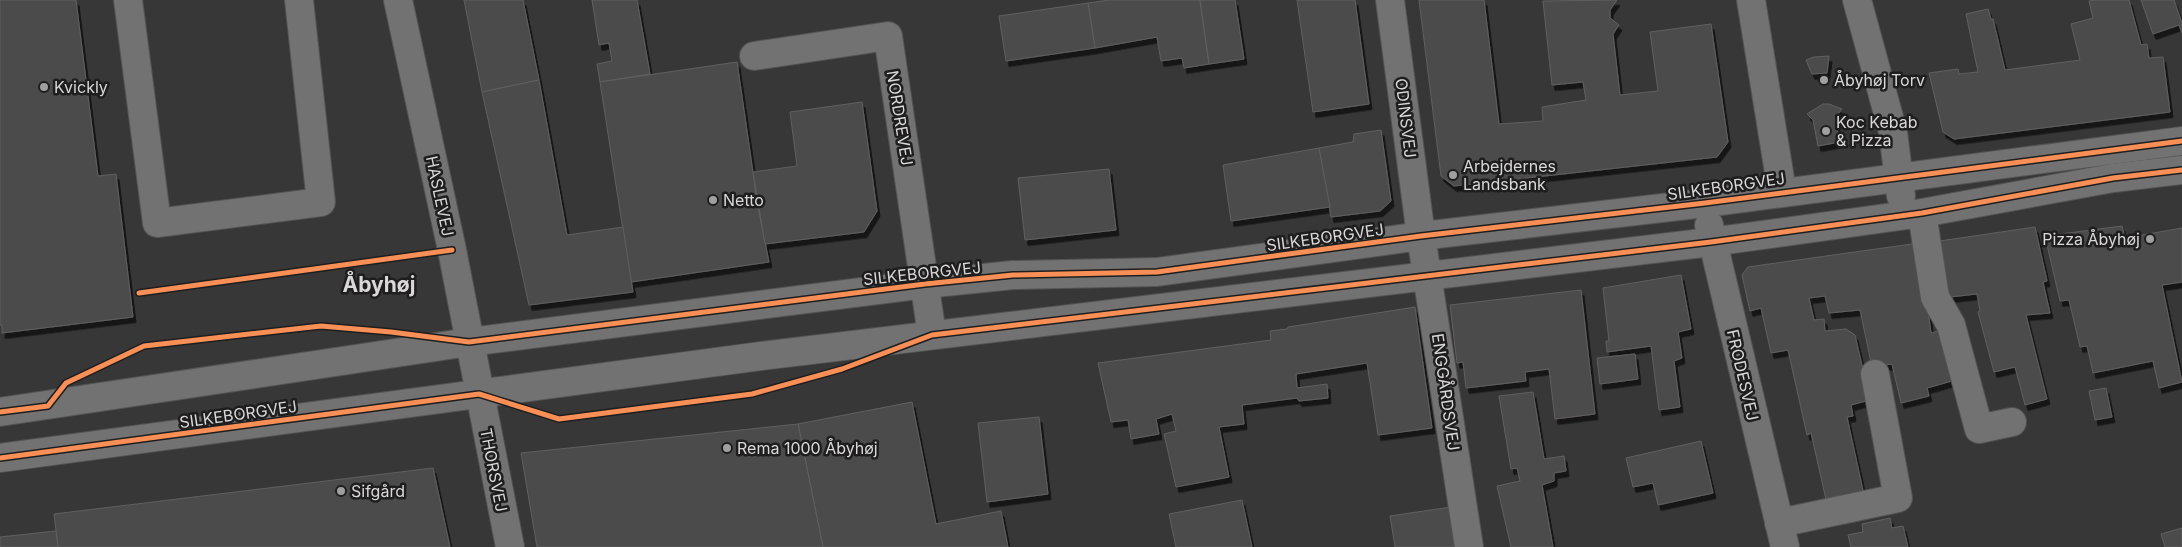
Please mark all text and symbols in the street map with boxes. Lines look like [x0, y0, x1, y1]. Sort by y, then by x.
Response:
street label: NORDREVEJ [883, 69, 917, 167]
place label: Åbyhøj Torv [1834, 70, 1925, 90]
marker: Åbyhøj Torv [1818, 74, 1830, 86]
place label: Kvickly [54, 77, 108, 97]
street label: ODINSVEJ [1391, 77, 1421, 159]
marker: Kvickly [38, 81, 50, 93]
place label: Koc Kebab & Pizza [1836, 112, 1918, 150]
marker: Koc Kebab & Pizza [1820, 125, 1832, 137]
street label: HASLEVEJ [422, 154, 458, 238]
place label: Arbejdernes Landsbank [1463, 156, 1556, 194]
street label: SILKEBORGVEJ [1666, 168, 1786, 204]
marker: Arbejdernes Landsbank [1447, 169, 1459, 181]
place label: Netto [723, 190, 764, 210]
marker: Netto [707, 194, 719, 206]
street label: SILKEBORGVEJ [1265, 219, 1385, 255]
place label: Pizza Åbyhøj [2042, 229, 2140, 249]
marker: Pizza Åbyhøj [2144, 233, 2156, 245]
street label: SILKEBORGVEJ [862, 257, 982, 289]
district label: Åbyhøj [343, 270, 415, 297]
street label: FRODESVEJ [1723, 327, 1763, 423]
street label: ENGGÅRDSVEJ [1428, 332, 1464, 452]
street label: SILKEBORGVEJ [178, 396, 298, 432]
street label: THORSVEJ [476, 426, 512, 514]
place label: Rema 1000 Åbyhøj [737, 438, 878, 458]
marker: Rema 1000 Åbyhøj [721, 442, 733, 454]
place label: Sifgård [351, 481, 405, 501]
marker: Sifgård [335, 485, 347, 497]

